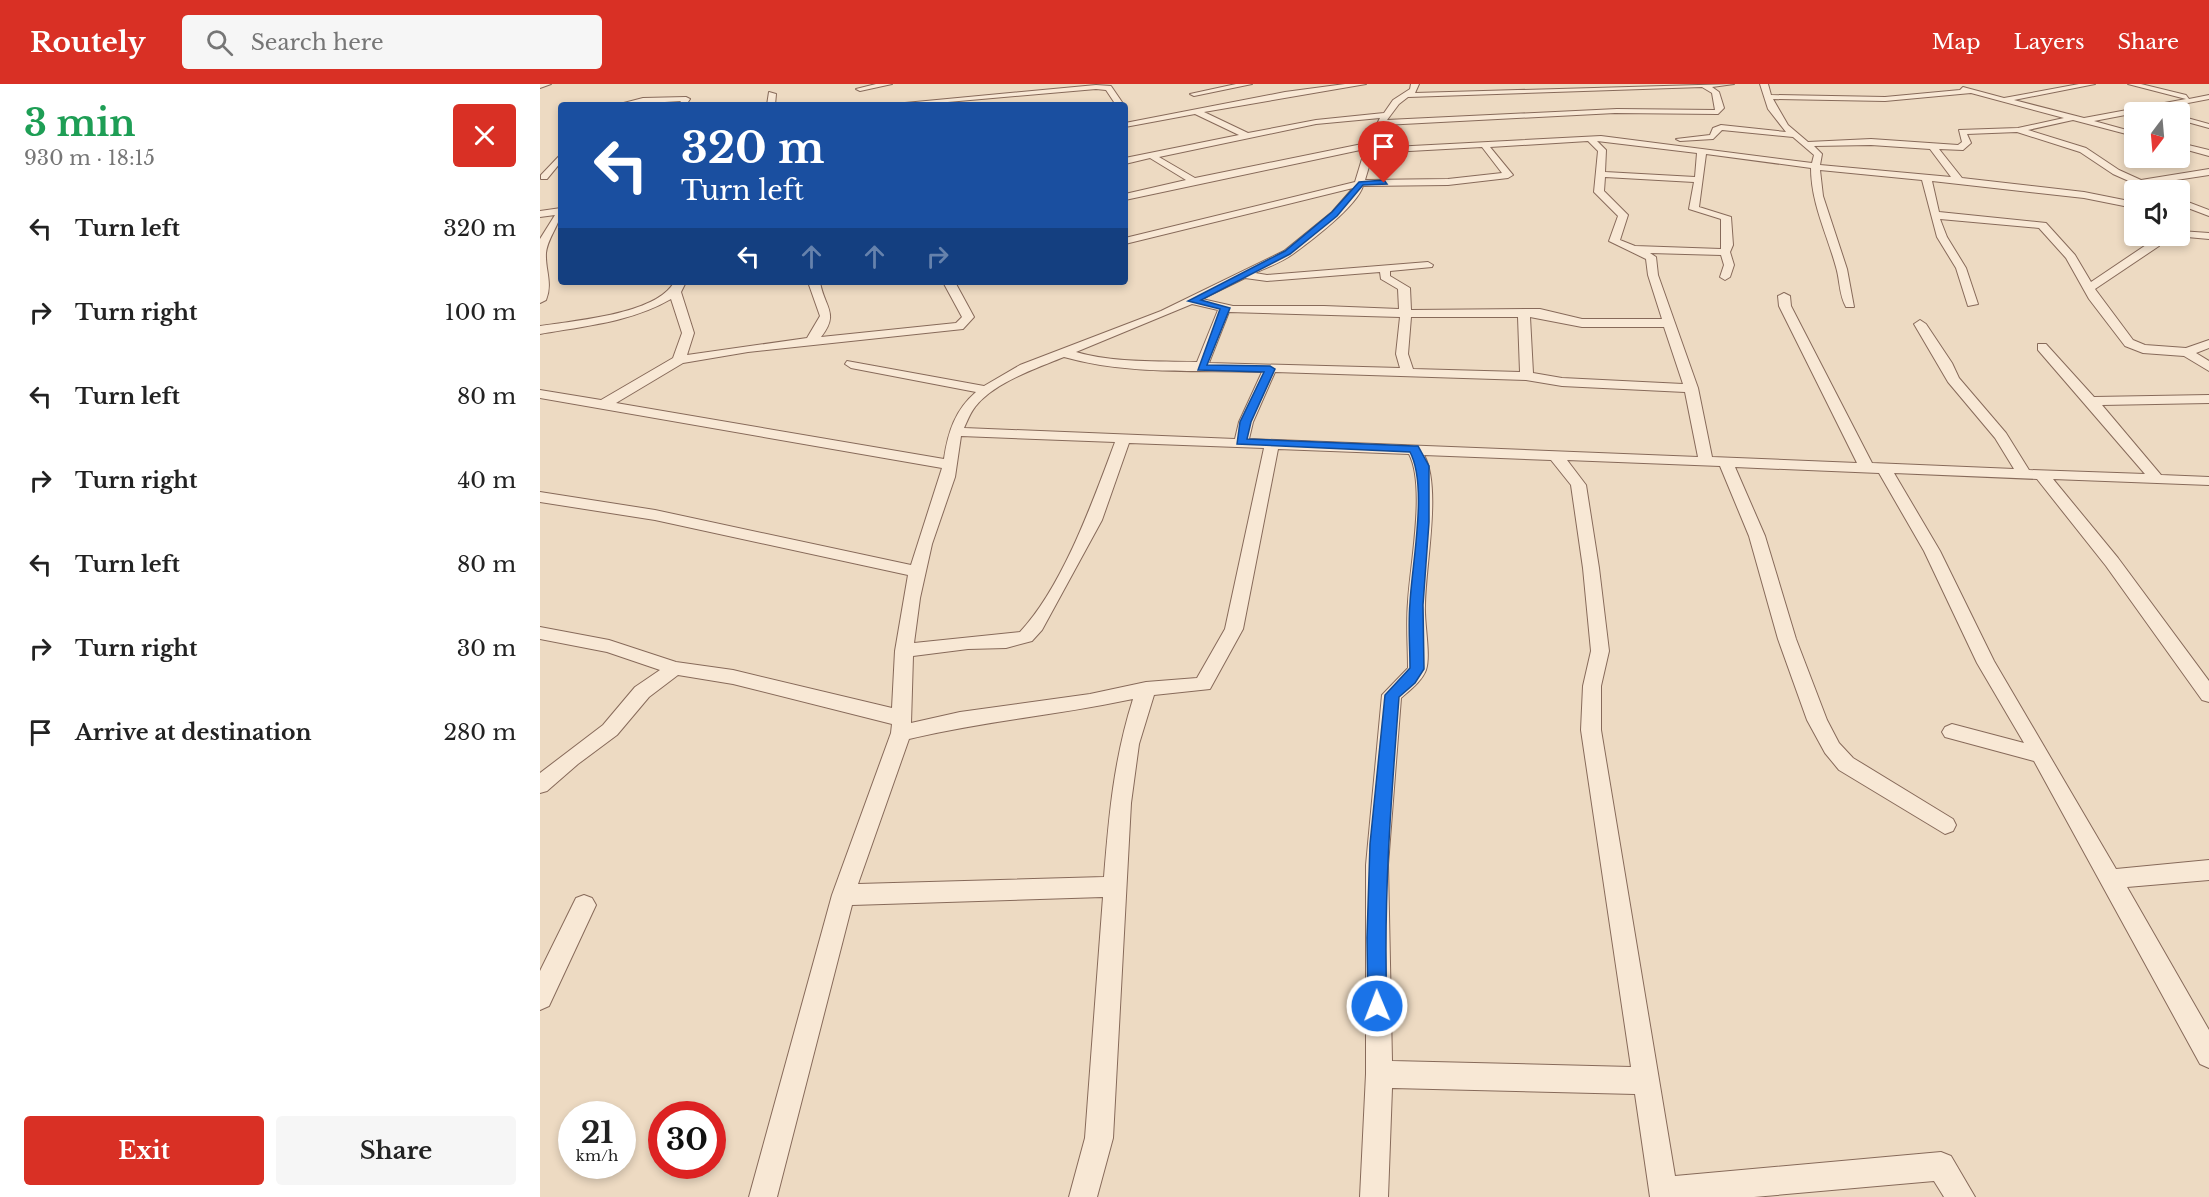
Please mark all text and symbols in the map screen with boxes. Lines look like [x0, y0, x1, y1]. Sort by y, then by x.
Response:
search box [182, 15, 602, 69]
text: Routely [30, 25, 146, 60]
icon: search [203, 26, 236, 59]
text: Search here [251, 29, 384, 56]
text: Map [1932, 29, 1981, 55]
text: Layers [2014, 29, 2085, 55]
text: Share [2118, 29, 2179, 55]
text: 3 min [24, 101, 136, 146]
north arrow [2124, 102, 2190, 168]
map controls [2124, 102, 2190, 246]
button: close [453, 104, 516, 167]
pin [1358, 121, 1409, 183]
text: 320 m [681, 122, 824, 174]
icon: left [582, 126, 660, 204]
icon: arrive [1367, 130, 1400, 163]
text: 930 m · 18:15 [24, 146, 155, 170]
text: Turn left [681, 174, 804, 207]
button: sound [2124, 180, 2190, 246]
icon: left [24, 212, 57, 245]
text: Turn left [75, 215, 180, 242]
text: 320 m [443, 215, 516, 242]
icon: left [732, 240, 765, 273]
icon: ahead [795, 240, 828, 273]
icon: ahead [858, 240, 891, 273]
icon: right [921, 240, 954, 273]
icon: right [24, 296, 57, 329]
text: Turn right [75, 299, 197, 326]
text: 100 m [445, 299, 516, 326]
icon: left [24, 380, 57, 413]
text: Turn left [75, 383, 180, 410]
text: 80 m [457, 383, 516, 410]
icon: right [24, 464, 57, 497]
text: Turn right [75, 467, 197, 494]
text: 40 m [458, 467, 516, 494]
icon: left [24, 548, 57, 581]
text: Turn left [75, 551, 180, 578]
text: 80 m [457, 551, 516, 578]
icon: right [24, 632, 57, 665]
text: Turn right [75, 635, 197, 662]
text: 30 m [457, 635, 516, 662]
icon: arrive [24, 716, 57, 749]
text: Arrive at destination [75, 719, 312, 746]
text: 280 m [443, 719, 516, 746]
position arrow [1345, 974, 1409, 1038]
speed limit sign: 30 [648, 1101, 726, 1179]
text: 21 [581, 1114, 613, 1151]
button: Exit [24, 1116, 264, 1185]
button: Share [276, 1116, 516, 1185]
text: km/h [576, 1146, 618, 1165]

